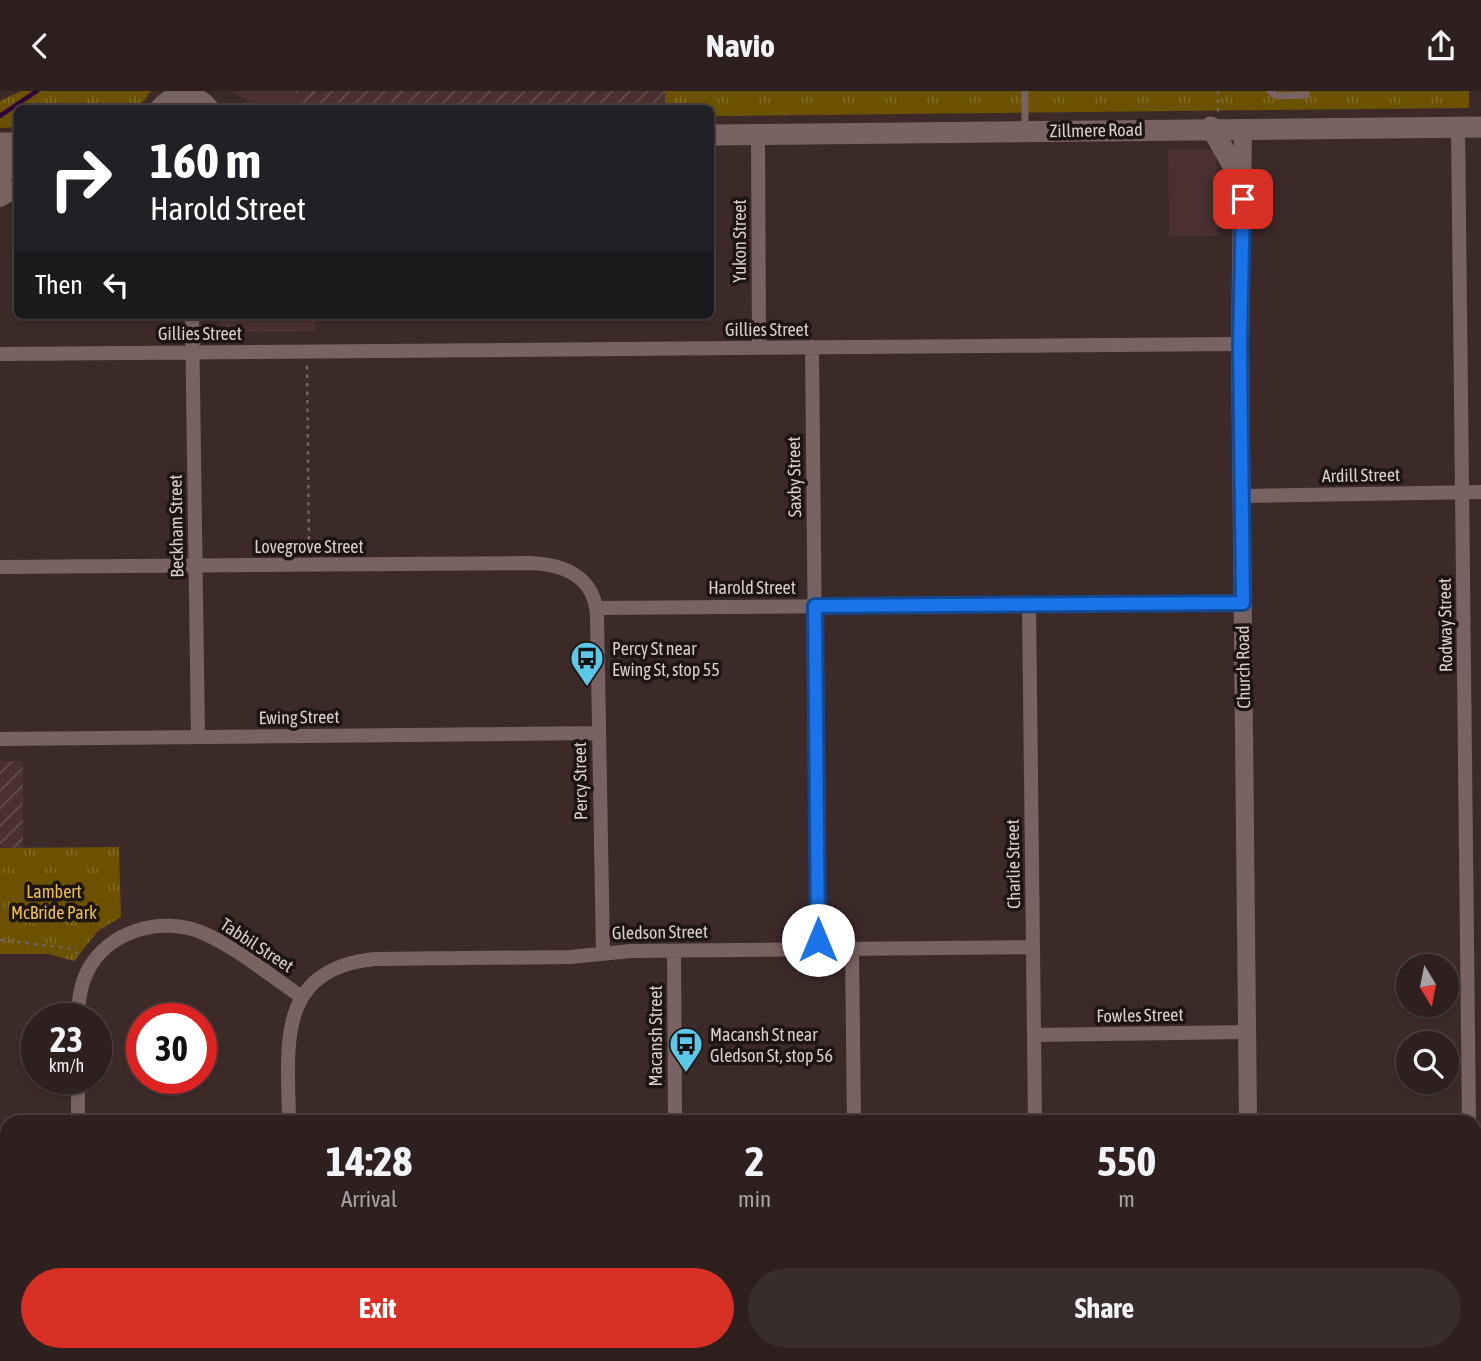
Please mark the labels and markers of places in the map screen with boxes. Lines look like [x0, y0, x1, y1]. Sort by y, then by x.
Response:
pin [1213, 169, 1273, 229]
place label: Percy St near Ewing St, stop 55 [612, 638, 720, 680]
bus stop icon: Percy St near Ewing St, stop 55 [568, 639, 606, 688]
place label: Macansh St near Gledson St, stop 56 [710, 1024, 833, 1066]
bus stop icon: Macansh St near Gledson St, stop 56 [667, 1025, 705, 1074]

